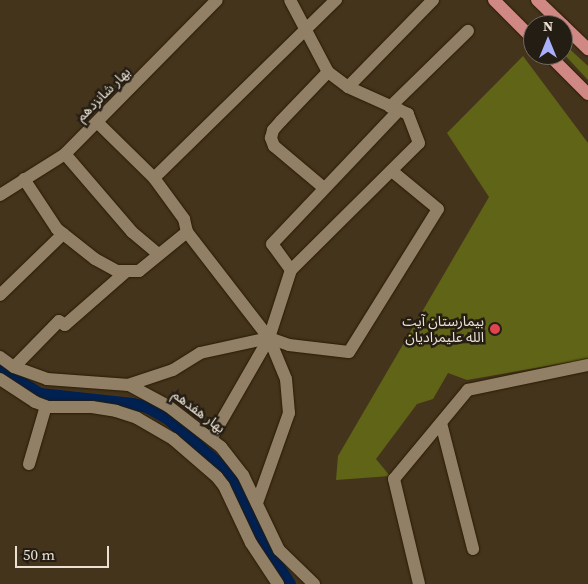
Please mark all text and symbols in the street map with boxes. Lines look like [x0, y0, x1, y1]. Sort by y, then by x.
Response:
north arrow [523, 15, 573, 65]
text: N [543, 16, 553, 36]
street label: بهار شانزدهم [72, 63, 134, 125]
place label: بیمارستان آیت الله علیمرادیان [402, 313, 484, 346]
marker: بیمارستان آیت الله علیمرادیان [488, 322, 502, 336]
street label: بهار هفدهم [169, 386, 229, 436]
scale bar [18, 536, 111, 568]
text: 50 m [23, 544, 55, 565]

